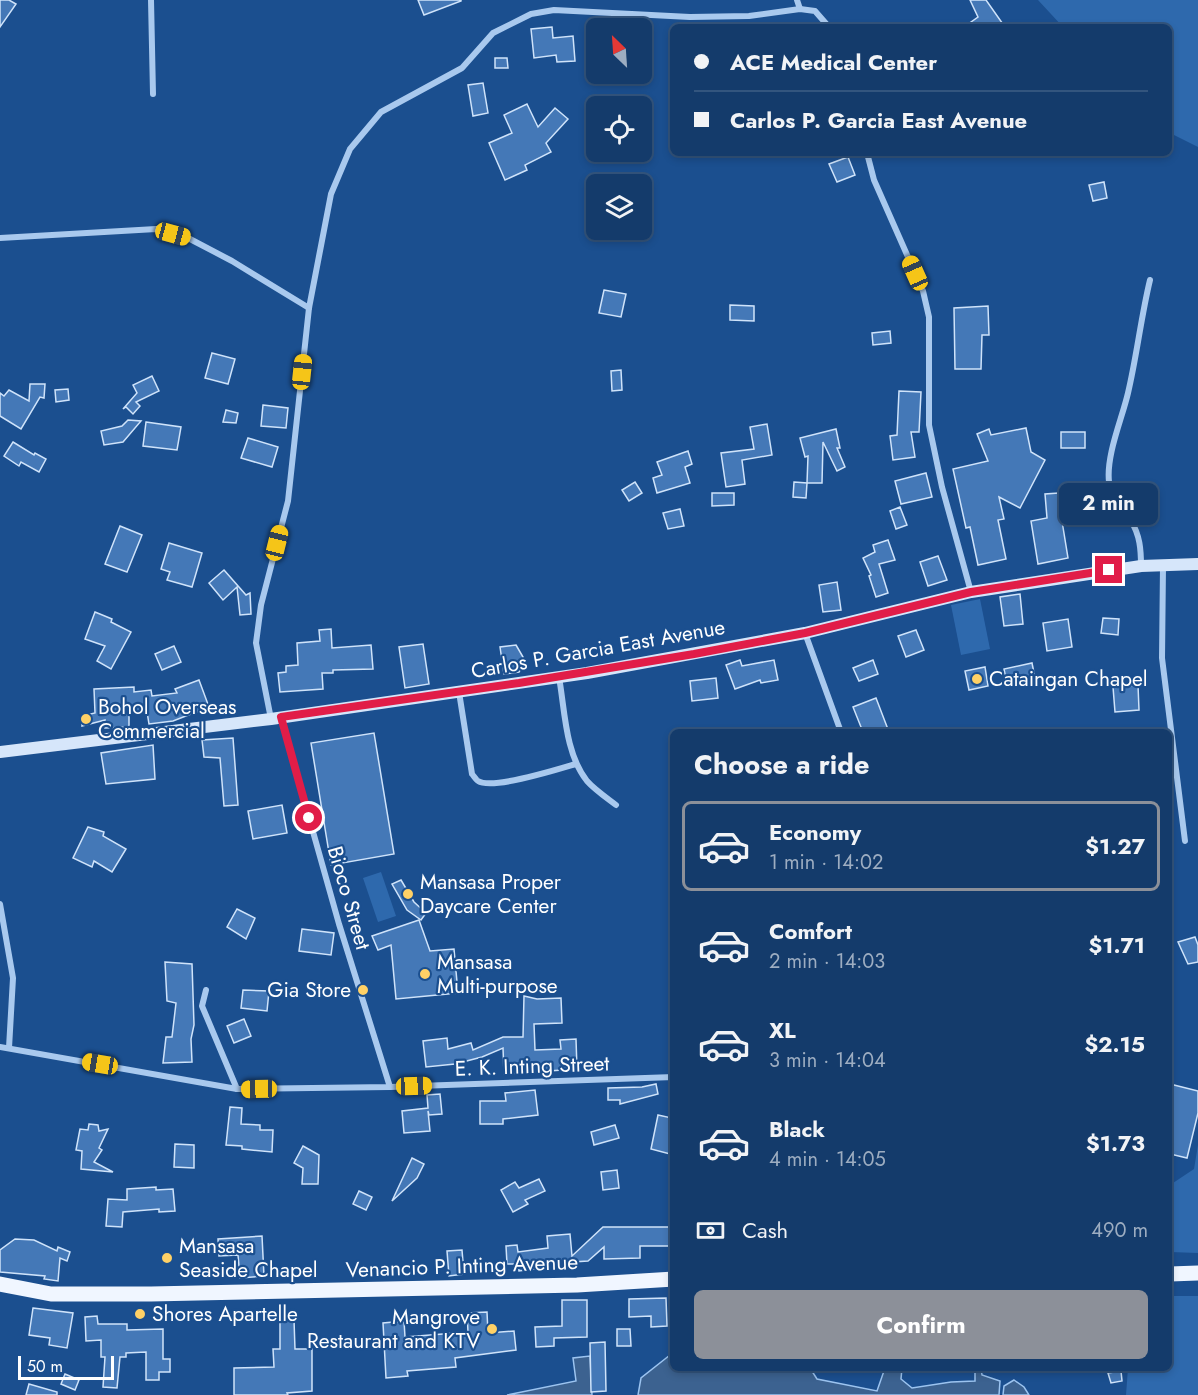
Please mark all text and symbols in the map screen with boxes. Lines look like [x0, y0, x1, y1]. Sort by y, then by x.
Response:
north arrow [586, 18, 652, 84]
map controls [586, 18, 652, 240]
text: ACE Medical Center [730, 46, 937, 78]
button: locate [586, 96, 652, 162]
text: Carlos P. Garcia East Avenue [730, 104, 1027, 136]
button: layers [586, 174, 652, 240]
car [153, 221, 193, 247]
car [899, 253, 931, 293]
car [291, 353, 313, 391]
callout: 2 min [1060, 483, 1158, 525]
text: 2 min [1082, 489, 1135, 518]
car [264, 523, 290, 563]
route end [1095, 556, 1122, 583]
street label: Carlos P. Garcia East Avenue [469, 612, 728, 686]
place label: Cataingan Chapel [989, 664, 1148, 694]
marker: Cataingan Chapel [970, 672, 984, 686]
place label: Bohol Overseas Commercial [98, 692, 237, 746]
marker: Bohol Overseas Commercial [79, 712, 93, 726]
text: Choose a ride [694, 745, 869, 784]
route start [295, 804, 322, 831]
text: Economy [769, 816, 861, 848]
icon: car [697, 819, 751, 873]
text: $1.27 [1085, 830, 1145, 862]
street label: Bioco Street [320, 843, 378, 953]
text: 1 min · 14:02 [769, 848, 883, 877]
place label: Mansasa Proper Daycare Center [420, 867, 562, 921]
marker: Mansasa Proper Daycare Center [401, 887, 415, 901]
text: Comfort [769, 915, 852, 947]
icon: car [697, 918, 751, 972]
text: $1.71 [1089, 929, 1145, 961]
place label: Mansasa Multi-purpose [437, 947, 558, 1001]
text: 2 min · 14:03 [769, 947, 885, 976]
marker: Mansasa Multi-purpose [418, 967, 432, 981]
place label: Gia Store [267, 975, 351, 1005]
marker: Gia Store [356, 983, 370, 997]
text: XL [769, 1014, 796, 1046]
icon: car [697, 1017, 751, 1071]
text: $2.15 [1084, 1028, 1145, 1060]
text: 3 min · 14:04 [769, 1046, 886, 1075]
street label: E. K. Inting Street [454, 1048, 610, 1084]
car [81, 1052, 119, 1076]
car [396, 1076, 432, 1096]
car [241, 1080, 277, 1098]
text: Black [769, 1113, 825, 1145]
icon: car [697, 1116, 751, 1170]
text: $1.73 [1086, 1127, 1145, 1159]
text: 4 min · 14:05 [769, 1145, 886, 1174]
icon: cash [694, 1214, 727, 1247]
text: Cash [742, 1214, 788, 1246]
text: 490 m [1091, 1216, 1148, 1245]
place label: Mansasa Seaside Chapel [179, 1231, 318, 1285]
street label: Venancio P. Inting Avenue [345, 1247, 579, 1285]
marker: Mansasa Seaside Chapel [160, 1251, 174, 1265]
button: Confirm [694, 1290, 1148, 1359]
place label: Shores Apartelle [152, 1299, 298, 1329]
place label: Mangrove Restaurant and KTV [307, 1302, 480, 1356]
marker: Shores Apartelle [133, 1307, 147, 1321]
marker: Mangrove Restaurant and KTV [485, 1322, 499, 1336]
scale bar [18, 1353, 114, 1380]
text: 50 m [27, 1355, 63, 1378]

